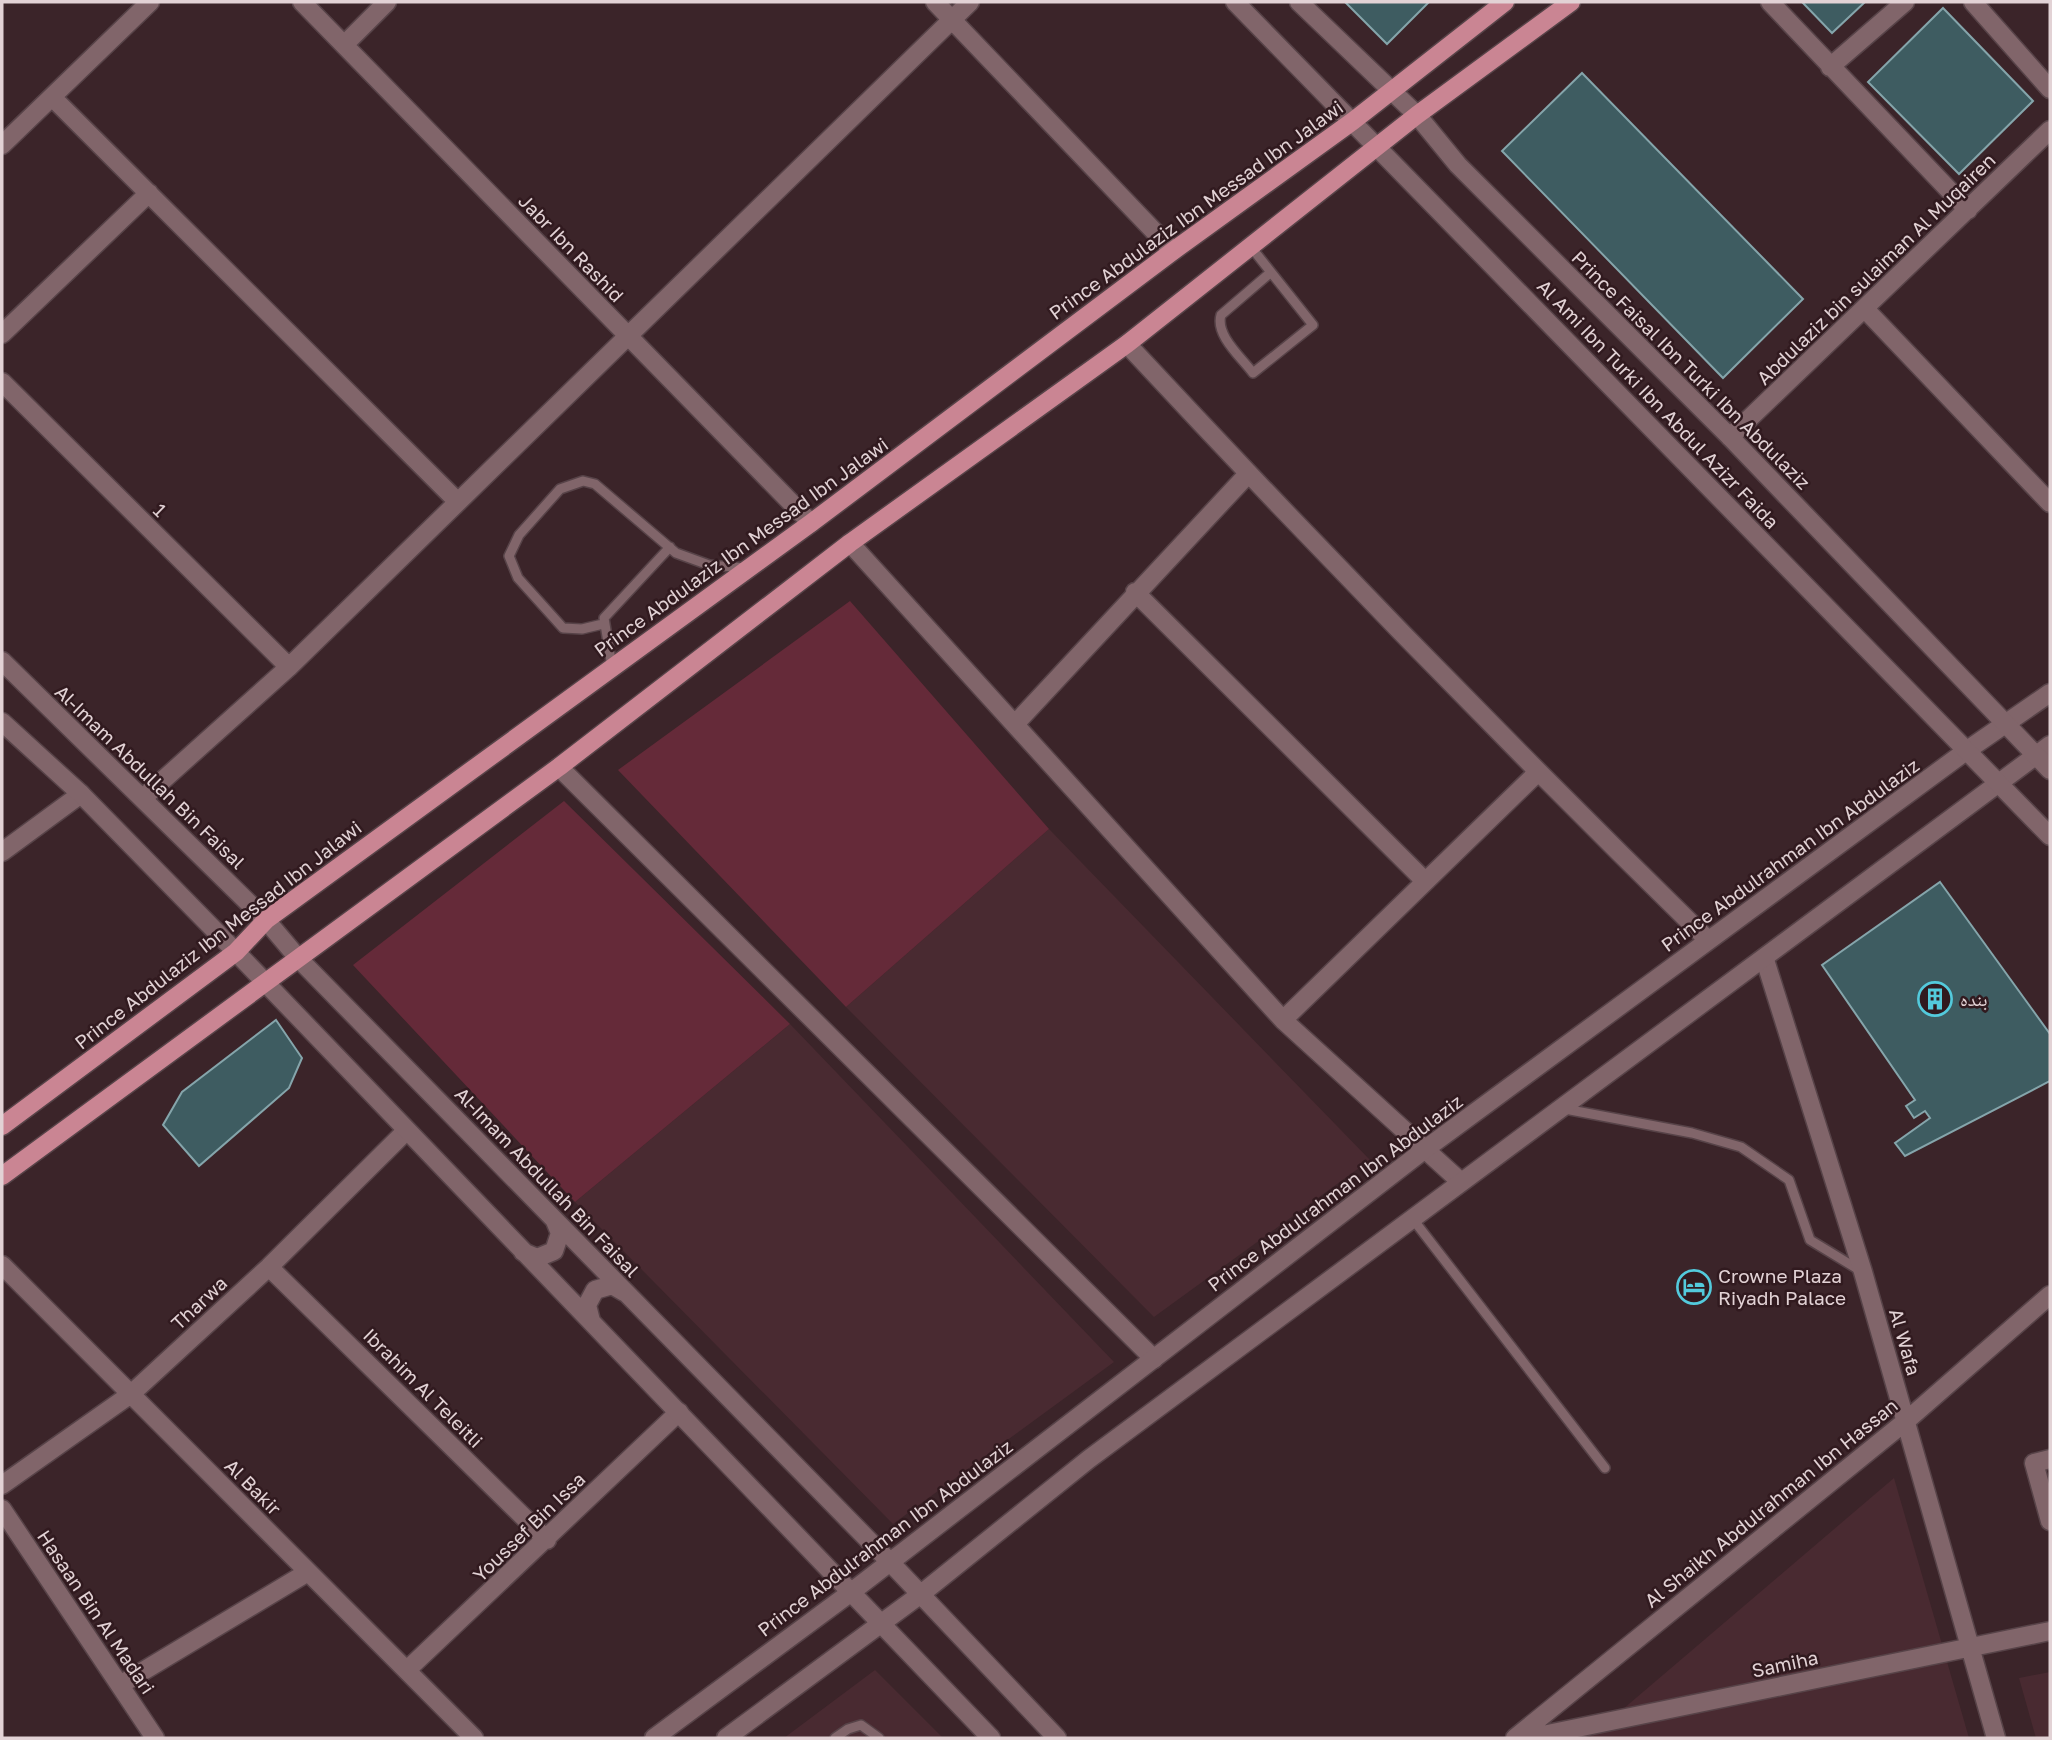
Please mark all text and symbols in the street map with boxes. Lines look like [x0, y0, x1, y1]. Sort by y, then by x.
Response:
street label: Prince Abdulaziz Ibn Messad Ibn Jalawi [1044, 95, 1347, 324]
street label: Abdulaziz bin sulaiman Al Muqairen [1752, 148, 2000, 389]
street label: Jabr Ibn Rashid [514, 189, 629, 306]
street label: Prince Faisal Ibn Turki Ibn Abdulaziz [1567, 246, 1815, 494]
street label: Al Ami Ibn Turki Ibn Abdul Azizr Faida [1533, 274, 1784, 533]
street label: Prince Abdulaziz Ibn Messad Ibn Jalawi [589, 432, 892, 661]
street label: 1 [149, 498, 172, 521]
street label: Al-Imam Abdullah Bin Faisal [51, 680, 250, 873]
street label: Prince Abdulrahman Ibn Abdulaziz [1656, 753, 1923, 956]
street label: Prince Abdulaziz Ibn Messad Ibn Jalawi [70, 815, 366, 1054]
building icon: بنده [1916, 980, 1954, 1018]
place label: بنده [1960, 987, 1988, 1011]
street label: Al-Imam Abdullah Bin Faisal [451, 1082, 644, 1281]
street label: Prince Abdulrahman Ibn Abdulaziz [1203, 1089, 1467, 1296]
place label: Crowne Plaza Riyadh Palace [1718, 1264, 1846, 1309]
hotel icon: Crowne Plaza Riyadh Palace [1675, 1268, 1713, 1306]
street label: Tharwa [166, 1271, 231, 1334]
street label: Al Wafa [1885, 1306, 1926, 1378]
street label: Ibrahim Al Teleitli [359, 1323, 488, 1452]
street label: Al Shaikh Abdulrahman Ibn Hassan [1639, 1393, 1902, 1612]
street label: Prince Abdulrahman Ibn Abdulaziz [753, 1434, 1017, 1641]
street label: Al Bakir [221, 1454, 287, 1520]
street label: Youssef Bin Issa [468, 1467, 590, 1586]
street label: Hasaan Bin Al Madari [33, 1525, 160, 1698]
street label: Samiha [1750, 1645, 1820, 1682]

